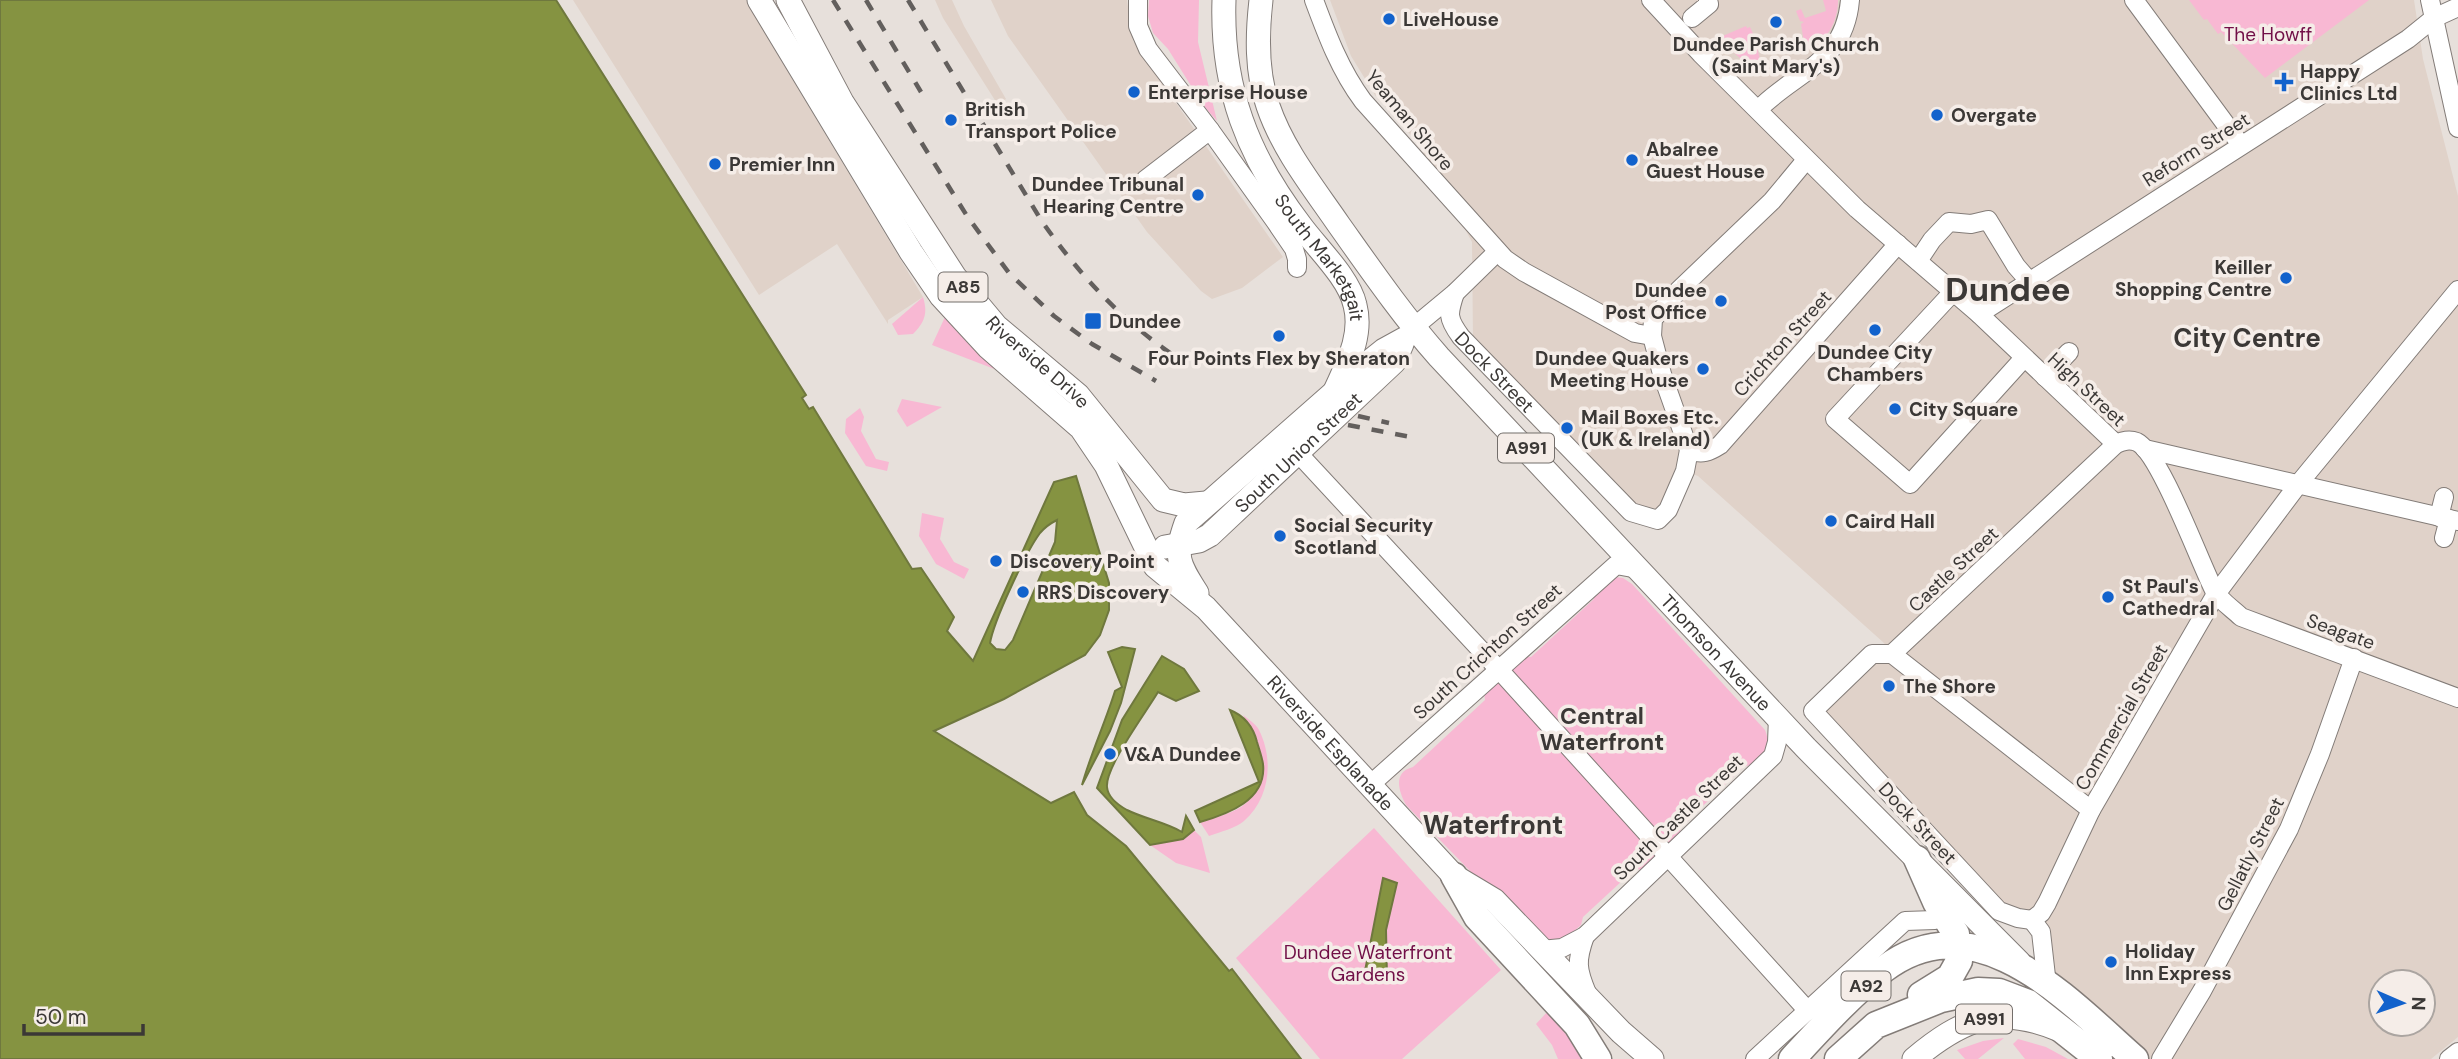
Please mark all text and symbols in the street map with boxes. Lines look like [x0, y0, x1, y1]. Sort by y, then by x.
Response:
place label: LiveHouse [1403, 7, 1499, 32]
marker: LiveHouse [1381, 11, 1397, 27]
marker: Dundee Parish Church (Saint Mary's) [1768, 14, 1784, 30]
park label: The Howff [2224, 22, 2312, 47]
place label: Dundee Parish Church (Saint Mary's) [1673, 32, 1879, 79]
place label: Happy Clinics Ltd [2300, 59, 2397, 106]
street label: Yeaman Shore [1360, 65, 1459, 176]
marker: Happy Clinics Ltd [2274, 72, 2294, 92]
place label: Enterprise House [1148, 80, 1308, 105]
marker: Enterprise House [1126, 84, 1142, 100]
place label: British Transport Police [965, 97, 1117, 144]
place label: Overgate [1951, 103, 2037, 128]
marker: Overgate [1929, 107, 1945, 123]
street label: Reform Street [2138, 107, 2255, 192]
marker: British Transport Police [943, 112, 959, 128]
place label: Abalree Guest House [1646, 137, 1765, 184]
place label: Premier Inn [729, 152, 835, 177]
marker: Abalree Guest House [1624, 152, 1640, 168]
marker: Premier Inn [707, 156, 723, 172]
place label: Dundee Tribunal Hearing Centre [1032, 172, 1184, 219]
marker: Dundee Tribunal Hearing Centre [1190, 187, 1206, 203]
street label: South Marketgait [1269, 189, 1369, 322]
place label: Keiller Shopping Centre [2115, 255, 2272, 302]
district label: Dundee [1945, 268, 2071, 311]
marker: Keiller Shopping Centre [2278, 270, 2294, 286]
road number: A85 [939, 272, 988, 302]
place label: Dundee Post Office [1605, 278, 1707, 325]
street label: Crichton Street [1728, 285, 1837, 402]
marker: Dundee Post Office [1713, 293, 1729, 309]
place label: Dundee [1109, 309, 1181, 334]
street label: Riverside Drive [980, 311, 1096, 414]
marker: Dundee [1083, 311, 1103, 331]
district label: City Centre [2173, 321, 2321, 355]
marker: Dundee City Chambers [1867, 322, 1883, 338]
street label: Dock Street [1449, 326, 1540, 418]
marker: Four Points Flex by Sheraton [1271, 328, 1287, 344]
place label: Dundee City Chambers [1817, 340, 1933, 387]
place label: Four Points Flex by Sheraton [1148, 346, 1410, 371]
place label: Dundee Quakers Meeting House [1535, 346, 1689, 393]
street label: High Street [2042, 347, 2131, 432]
marker: Dundee Quakers Meeting House [1695, 361, 1711, 377]
street label: South Union Street [1230, 387, 1367, 518]
place label: City Square [1909, 397, 2018, 422]
marker: City Square [1887, 401, 1903, 417]
place label: Mail Boxes Etc. (UK & Ireland) [1581, 405, 1719, 452]
marker: Mail Boxes Etc. (UK & Ireland) [1559, 420, 1575, 436]
road number: A991 [1498, 434, 1554, 462]
place label: Caird Hall [1845, 509, 1935, 534]
place label: Social Security Scotland [1294, 513, 1434, 560]
marker: Caird Hall [1823, 513, 1839, 529]
street label: Castle Street [1903, 521, 2004, 618]
marker: Social Security Scotland [1272, 528, 1288, 544]
place label: Discovery Point [1010, 549, 1155, 574]
marker: Discovery Point [988, 553, 1004, 569]
place label: St Paul's Cathedral [2122, 574, 2215, 621]
street label: South Crichton Street [1408, 578, 1567, 725]
place label: RRS Discovery [1037, 580, 1170, 605]
marker: RRS Discovery [1015, 584, 1031, 600]
street label: Thomson Avenue [1655, 589, 1777, 716]
marker: St Paul's Cathedral [2100, 589, 2116, 605]
street label: Seagate [2303, 608, 2378, 655]
street label: Commercial Street [2069, 639, 2174, 795]
street label: Riverside Esplanade [1262, 670, 1399, 816]
place label: The Shore [1903, 674, 1996, 699]
marker: The Shore [1881, 678, 1897, 694]
district label: Central Waterfront [1540, 701, 1664, 757]
place label: V&A Dundee [1124, 742, 1241, 767]
marker: V&A Dundee [1102, 746, 1118, 762]
street label: South Castle Street [1608, 749, 1749, 886]
street label: Dock Street [1873, 777, 1962, 870]
street label: Gellatly Street [2211, 793, 2290, 916]
district label: Waterfront [1423, 808, 1563, 842]
place label: Holiday Inn Express [2125, 939, 2232, 986]
park label: Dundee Waterfront Gardens [1284, 940, 1452, 987]
marker: Holiday Inn Express [2103, 954, 2119, 970]
north arrow [2367, 968, 2437, 1038]
road number: A92 [1842, 972, 1890, 1001]
scale bar [24, 992, 144, 1036]
text: N [2406, 996, 2431, 1011]
text: 50 m [35, 1003, 86, 1031]
road number: A991 [1956, 1004, 2012, 1034]

